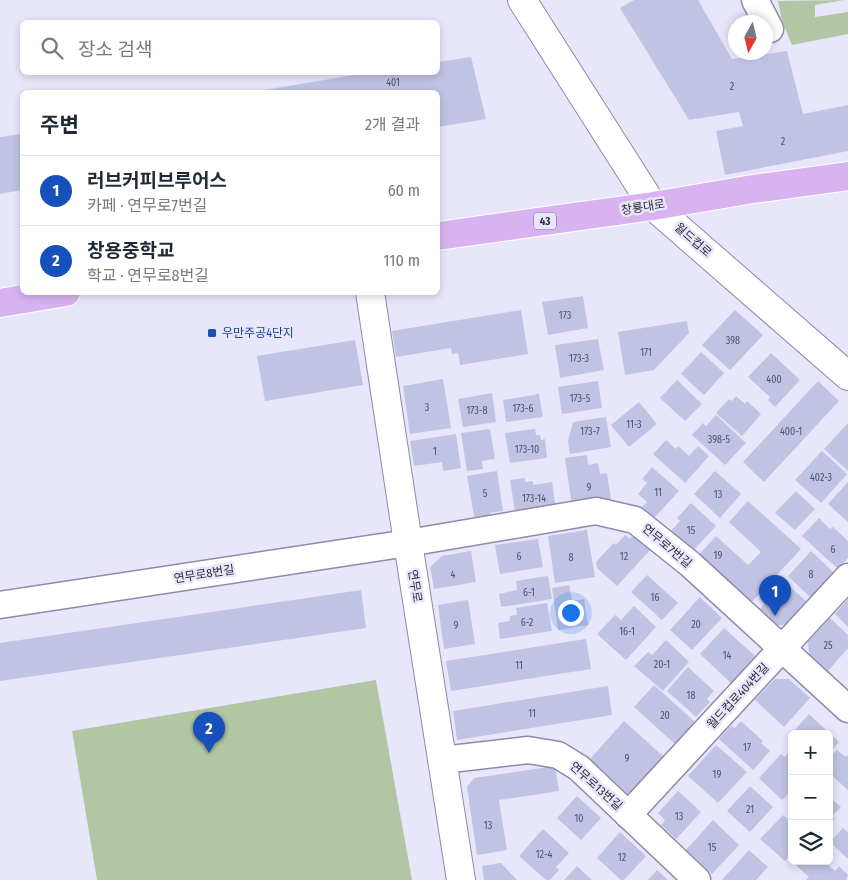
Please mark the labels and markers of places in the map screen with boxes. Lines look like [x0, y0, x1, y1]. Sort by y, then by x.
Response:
place label: 우만주공4단지 [222, 326, 294, 340]
marker: 우만주공4단지 [206, 327, 218, 339]
pin: 1 [759, 575, 791, 616]
pin: 2 [193, 712, 225, 753]

